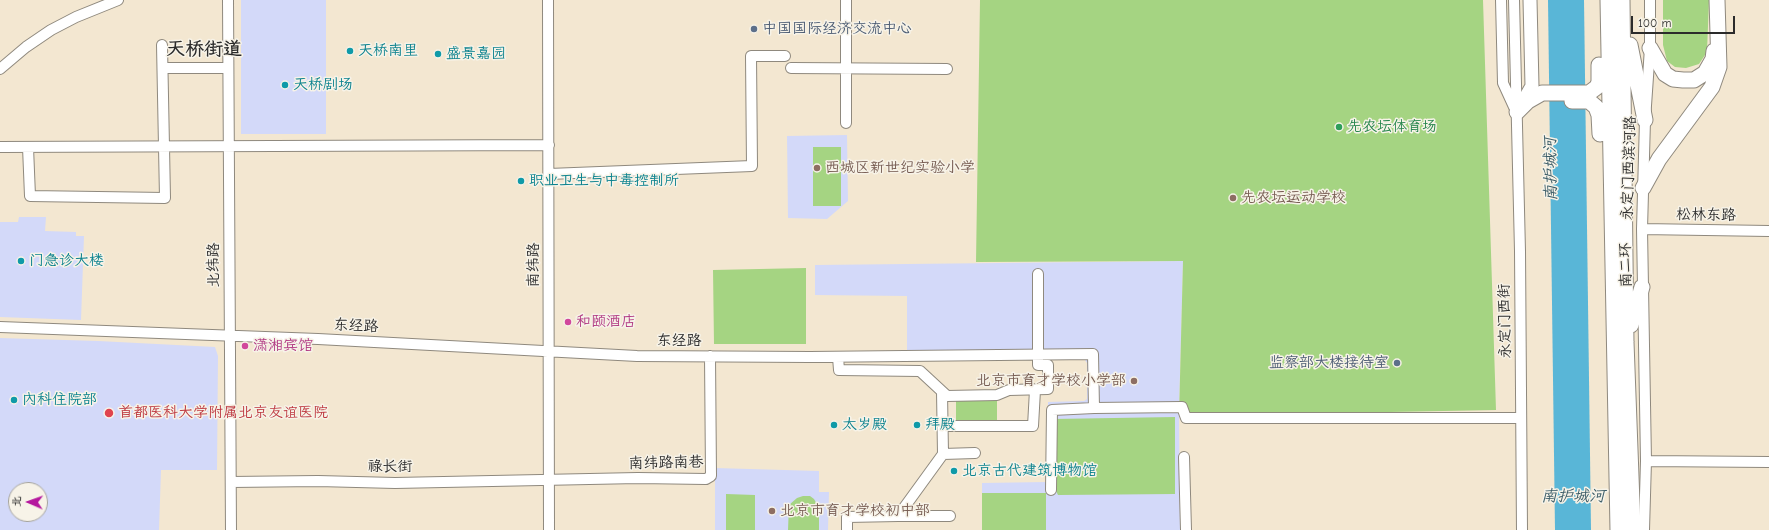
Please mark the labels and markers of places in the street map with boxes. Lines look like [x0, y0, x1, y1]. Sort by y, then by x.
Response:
place label: 中国国际经济交流中心 [762, 20, 912, 38]
marker: 中国国际经济交流中心 [749, 24, 759, 34]
place label: 天桥南里 [358, 42, 418, 60]
place label: 盛景嘉园 [446, 45, 506, 63]
marker: 天桥南里 [345, 46, 355, 56]
marker: 盛景嘉园 [433, 49, 443, 59]
place label: 天桥剧场 [293, 76, 353, 94]
marker: 天桥剧场 [280, 80, 290, 90]
place label: 先农坛体育场 [1347, 118, 1437, 136]
marker: 先农坛体育场 [1334, 122, 1344, 132]
place label: 西城区新世纪实验小学 [825, 159, 975, 177]
marker: 西城区新世纪实验小学 [812, 163, 822, 173]
place label: 职业卫生与中毒控制所 [529, 172, 679, 190]
marker: 职业卫生与中毒控制所 [516, 176, 526, 186]
place label: 先农坛运动学校 [1241, 189, 1346, 207]
marker: 先农坛运动学校 [1228, 193, 1238, 203]
place label: 门急诊大楼 [29, 252, 104, 270]
marker: 门急诊大楼 [16, 256, 26, 266]
place label: 和颐酒店 [576, 313, 636, 331]
marker: 和颐酒店 [563, 317, 573, 327]
place label: 潇湘宾馆 [253, 337, 313, 355]
marker: 潇湘宾馆 [240, 341, 250, 351]
place label: 监察部大楼接待室 [1269, 354, 1389, 372]
marker: 监察部大楼接待室 [1392, 358, 1402, 368]
place label: 北京市育才学校小学部 [976, 372, 1126, 390]
marker: 北京市育才学校小学部 [1129, 376, 1139, 386]
place label: 内科住院部 [22, 391, 97, 409]
marker: 内科住院部 [9, 395, 19, 405]
place label: 首都医科大学附属北京友谊医院 [118, 404, 328, 422]
marker: 首都医科大学附属北京友谊医院 [103, 407, 115, 419]
place label: 太岁殿 [842, 416, 887, 434]
place label: 拜殿 [925, 416, 955, 434]
marker: 太岁殿 [829, 420, 839, 430]
marker: 拜殿 [912, 420, 922, 430]
place label: 北京古代建筑博物馆 [962, 462, 1097, 480]
marker: 北京古代建筑博物馆 [949, 466, 959, 476]
place label: 北京市育才学校初中部 [780, 502, 930, 520]
marker: 北京市育才学校初中部 [767, 506, 777, 516]

